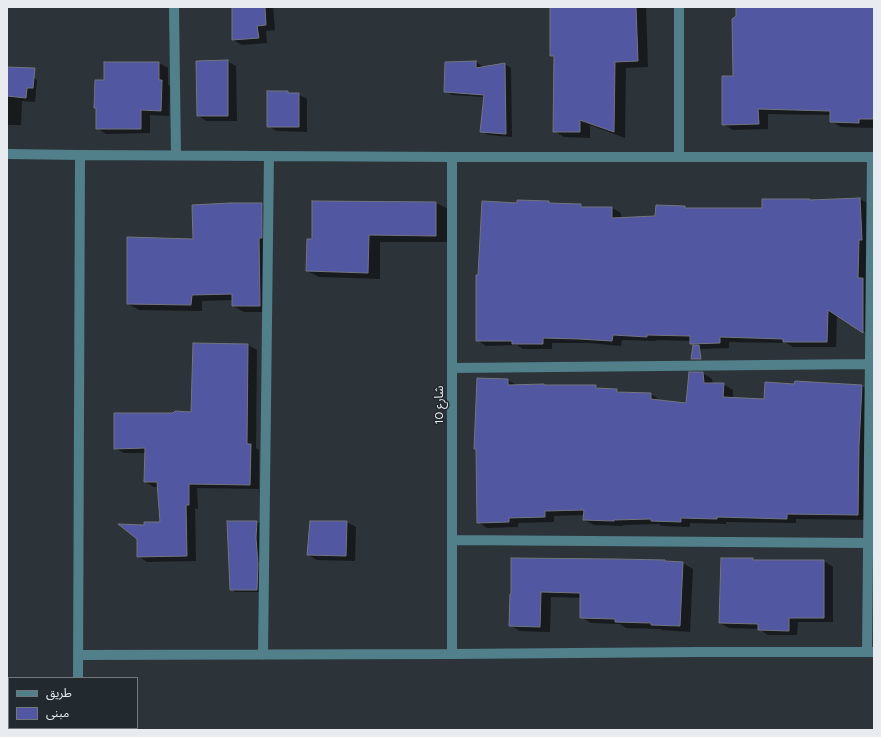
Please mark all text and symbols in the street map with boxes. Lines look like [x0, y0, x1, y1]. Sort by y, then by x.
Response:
street label: شارع 10 [432, 386, 446, 424]
legend [8, 677, 138, 729]
text: طريق [46, 686, 72, 700]
text: مبنى [46, 706, 69, 720]

